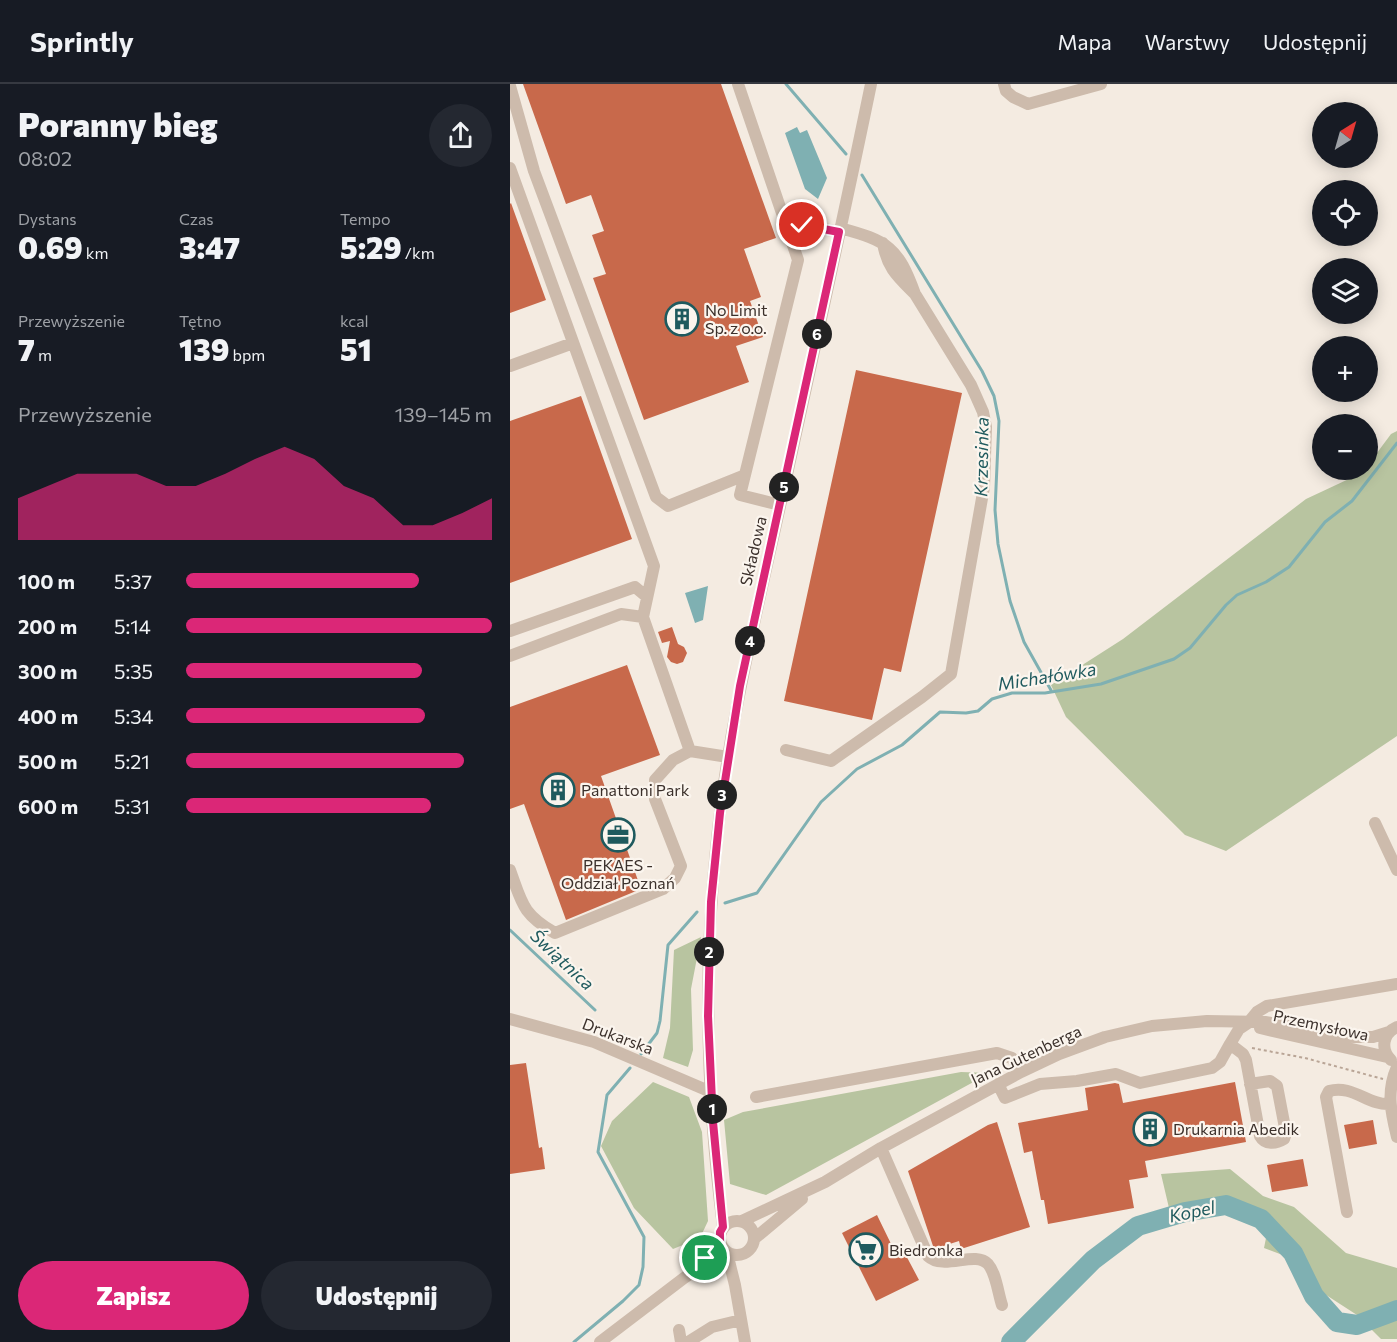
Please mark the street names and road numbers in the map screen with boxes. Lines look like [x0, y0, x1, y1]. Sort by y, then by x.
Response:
street label: Składowa [735, 514, 770, 588]
street label: Przemysłowa [1272, 1005, 1371, 1044]
street label: Drukarska [580, 1013, 656, 1058]
street label: Jana Gutenberga [968, 1021, 1084, 1088]

